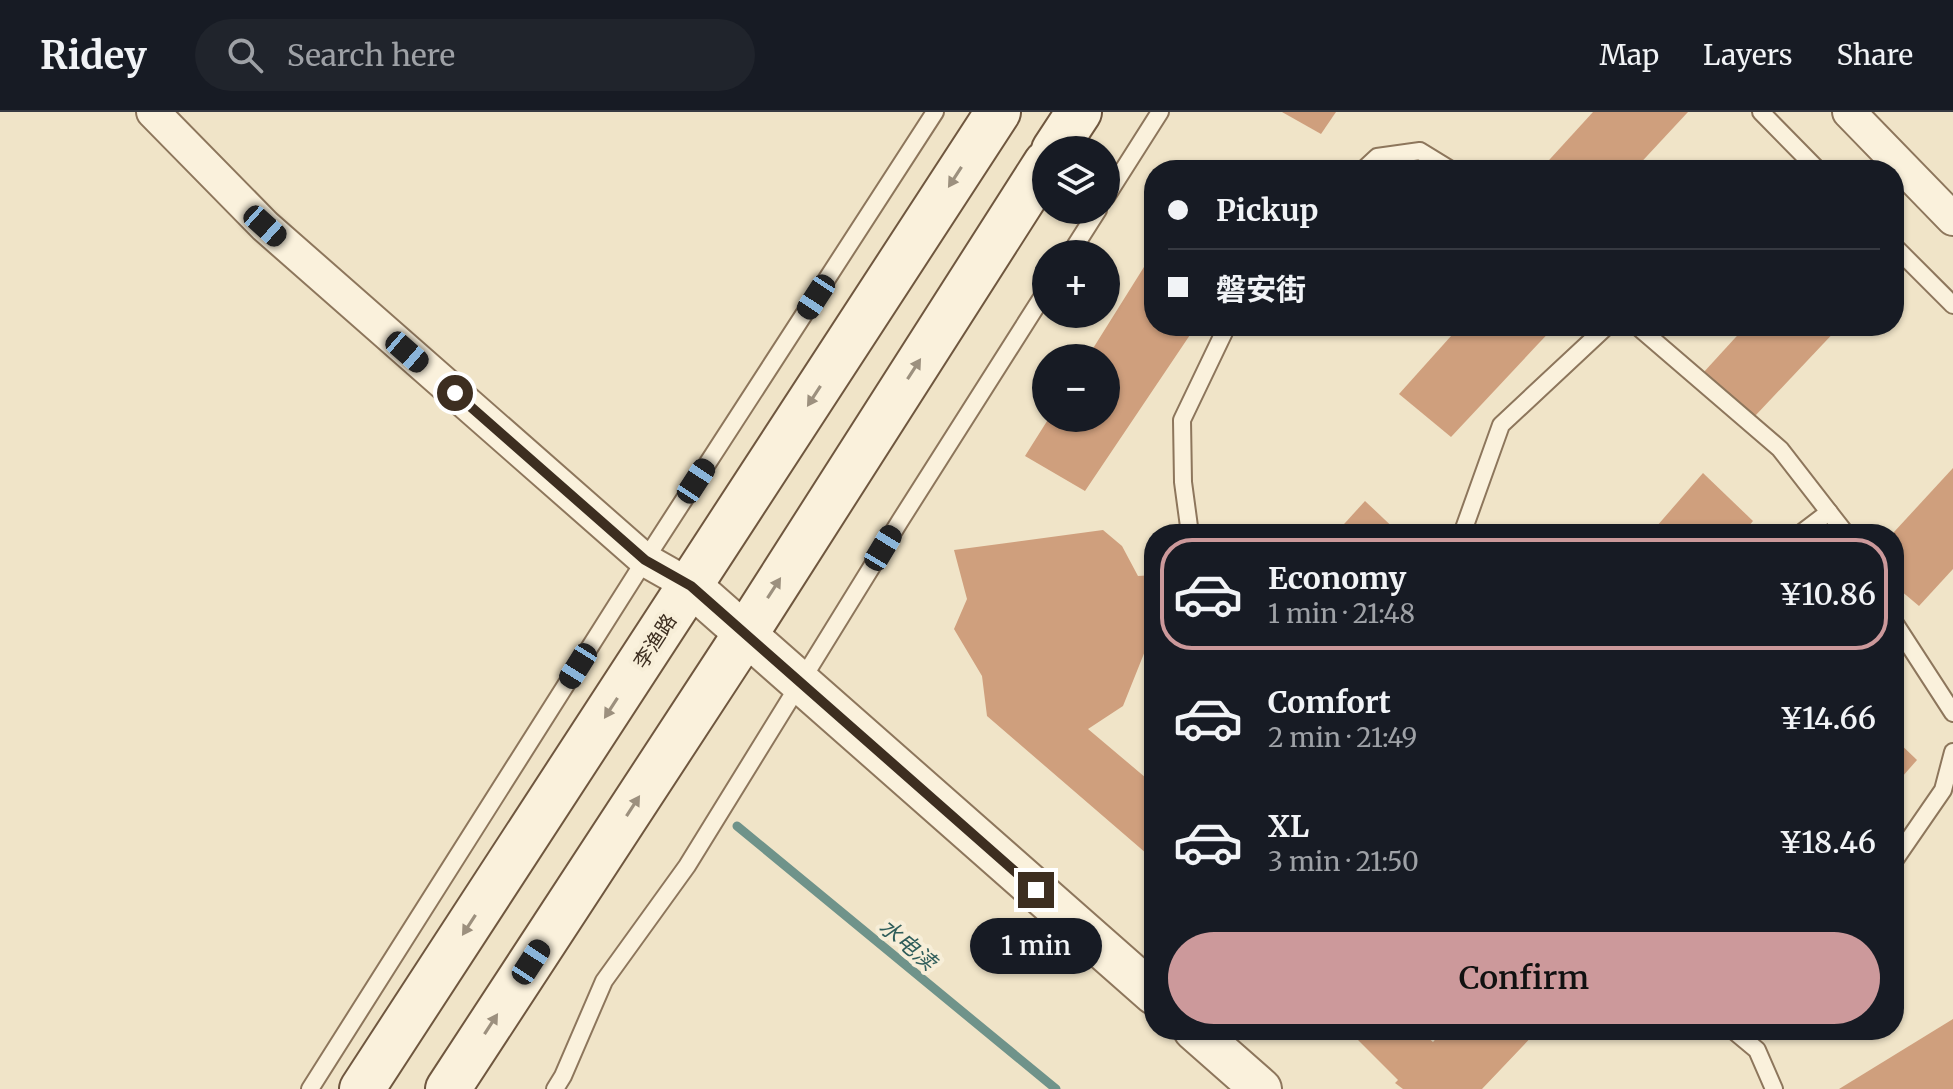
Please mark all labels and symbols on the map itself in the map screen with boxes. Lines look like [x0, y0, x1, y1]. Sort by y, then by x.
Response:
one-way arrow [948, 167, 963, 188]
car [239, 201, 291, 251]
car [793, 270, 839, 324]
car [381, 327, 433, 377]
one-way arrow [907, 358, 922, 379]
route start [437, 375, 473, 411]
one-way arrow [807, 385, 822, 407]
car [673, 454, 719, 508]
car [860, 521, 906, 575]
one-way arrow [767, 577, 782, 598]
street label: 李渔路 [628, 609, 681, 673]
car [555, 639, 601, 693]
one-way arrow [605, 697, 619, 719]
one-way arrow [625, 795, 639, 817]
route end [1018, 872, 1054, 908]
water label: 水电渎 [874, 912, 944, 977]
one-way arrow [462, 915, 477, 936]
callout: 1 min [970, 918, 1102, 974]
car [508, 935, 554, 989]
one-way arrow [483, 1013, 498, 1034]

